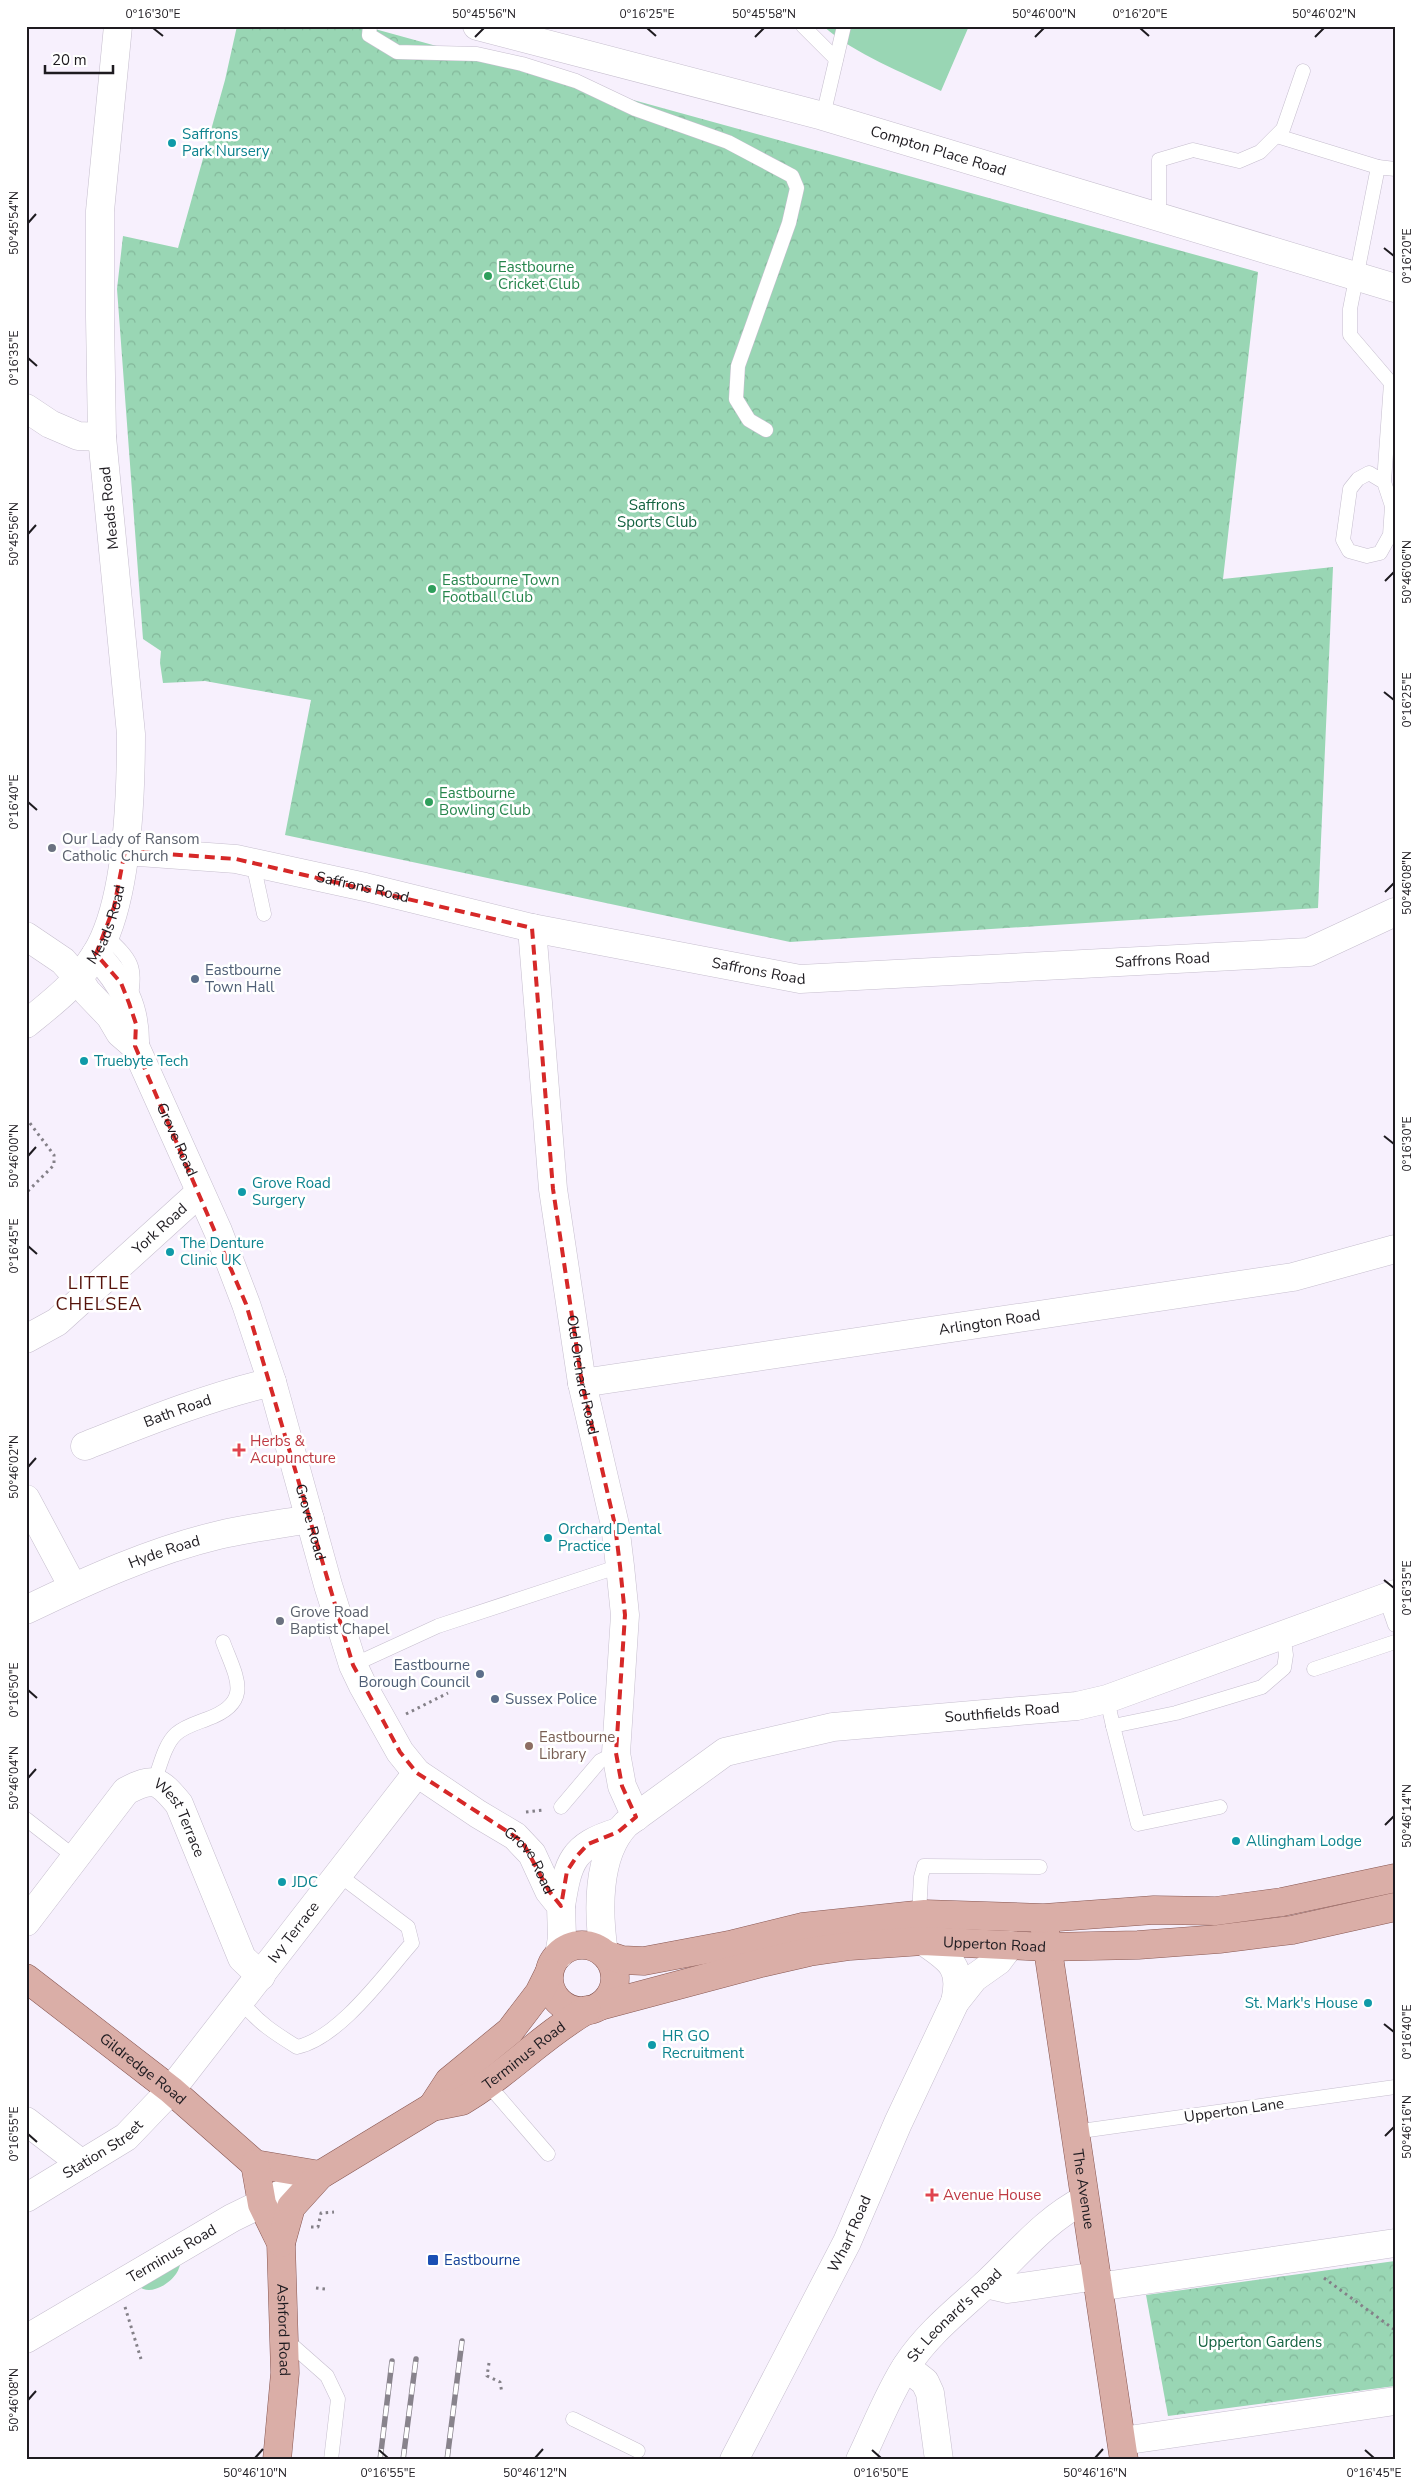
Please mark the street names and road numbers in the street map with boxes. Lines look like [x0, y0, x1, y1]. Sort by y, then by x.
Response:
street label: Compton Place Road [868, 121, 1009, 181]
street label: Meads Road [95, 465, 123, 551]
street label: Saffrons Road [314, 867, 411, 908]
street label: Meads Road [82, 883, 129, 968]
street label: Saffrons Road [1114, 947, 1210, 972]
street label: Saffrons Road [710, 952, 806, 989]
street label: Grove Road [152, 1100, 202, 1180]
street label: York Road [127, 1199, 191, 1260]
street label: Arlington Road [937, 1305, 1042, 1340]
street label: Old Orchard Road [562, 1314, 604, 1437]
street label: Bath Road [141, 1390, 214, 1432]
street label: Grove Road [291, 1481, 331, 1563]
street label: Hyde Road [125, 1530, 202, 1573]
street label: Southfields Road [944, 1698, 1060, 1727]
street label: West Terrace [150, 1773, 210, 1860]
street label: Grove Road [501, 1822, 559, 1897]
street label: Ivy Terrace [263, 1897, 324, 1967]
street label: Upperton Road [942, 1932, 1046, 1957]
street label: Terminus Road [478, 2017, 570, 2095]
street label: Gildredge Road [95, 2028, 191, 2109]
street label: Upperton Lane [1183, 2093, 1285, 2127]
street label: Station Street [59, 2115, 148, 2183]
street label: The Avenue [1068, 2148, 1099, 2230]
street label: Wharf Road [823, 2192, 876, 2276]
street label: Terminus Road [123, 2219, 220, 2287]
street label: St. Leonard's Road [902, 2264, 1006, 2366]
street label: Ashford Road [272, 2283, 295, 2377]

